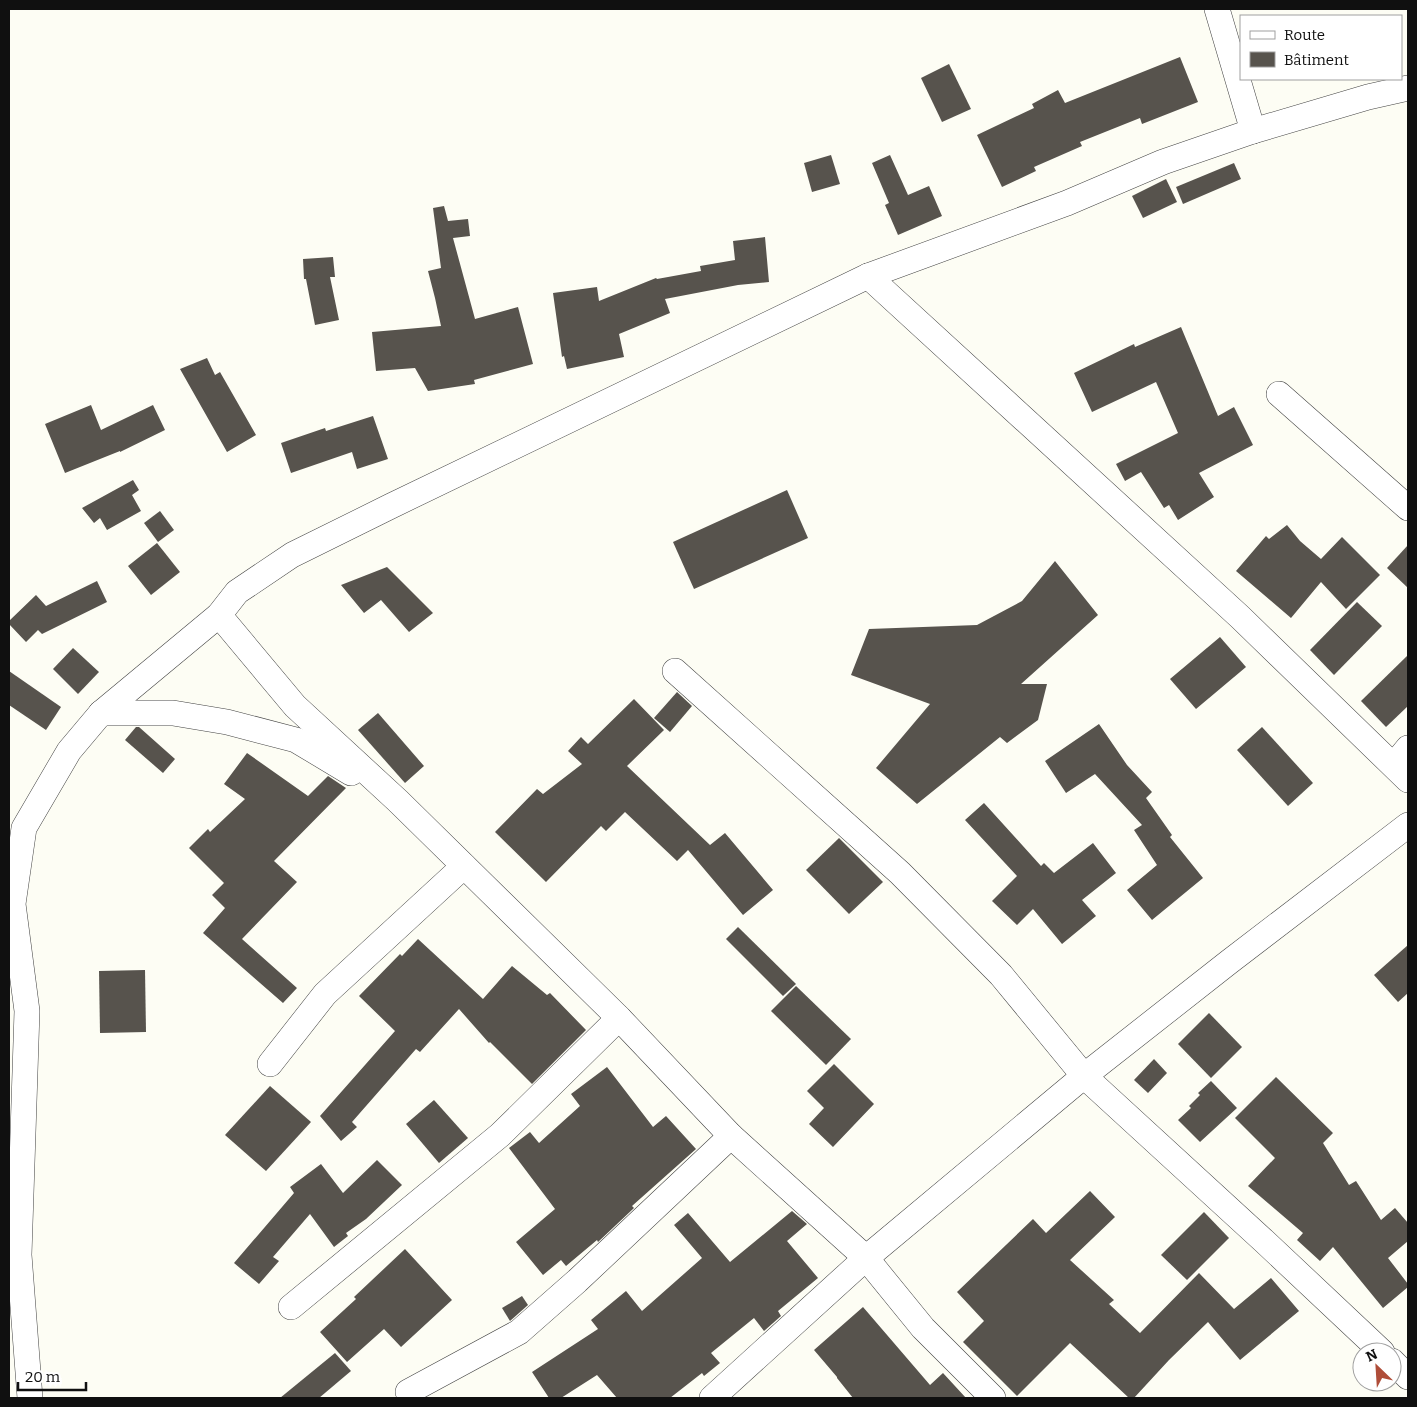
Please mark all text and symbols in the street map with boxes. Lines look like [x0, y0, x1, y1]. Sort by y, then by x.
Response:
legend [1240, 15, 1402, 80]
text: Route [1284, 26, 1325, 44]
text: Bâtiment [1284, 51, 1349, 69]
north arrow [1352, 1342, 1402, 1392]
text: N [1363, 1346, 1380, 1366]
scale bar [18, 1360, 85, 1392]
text: 20 m [25, 1368, 61, 1386]

